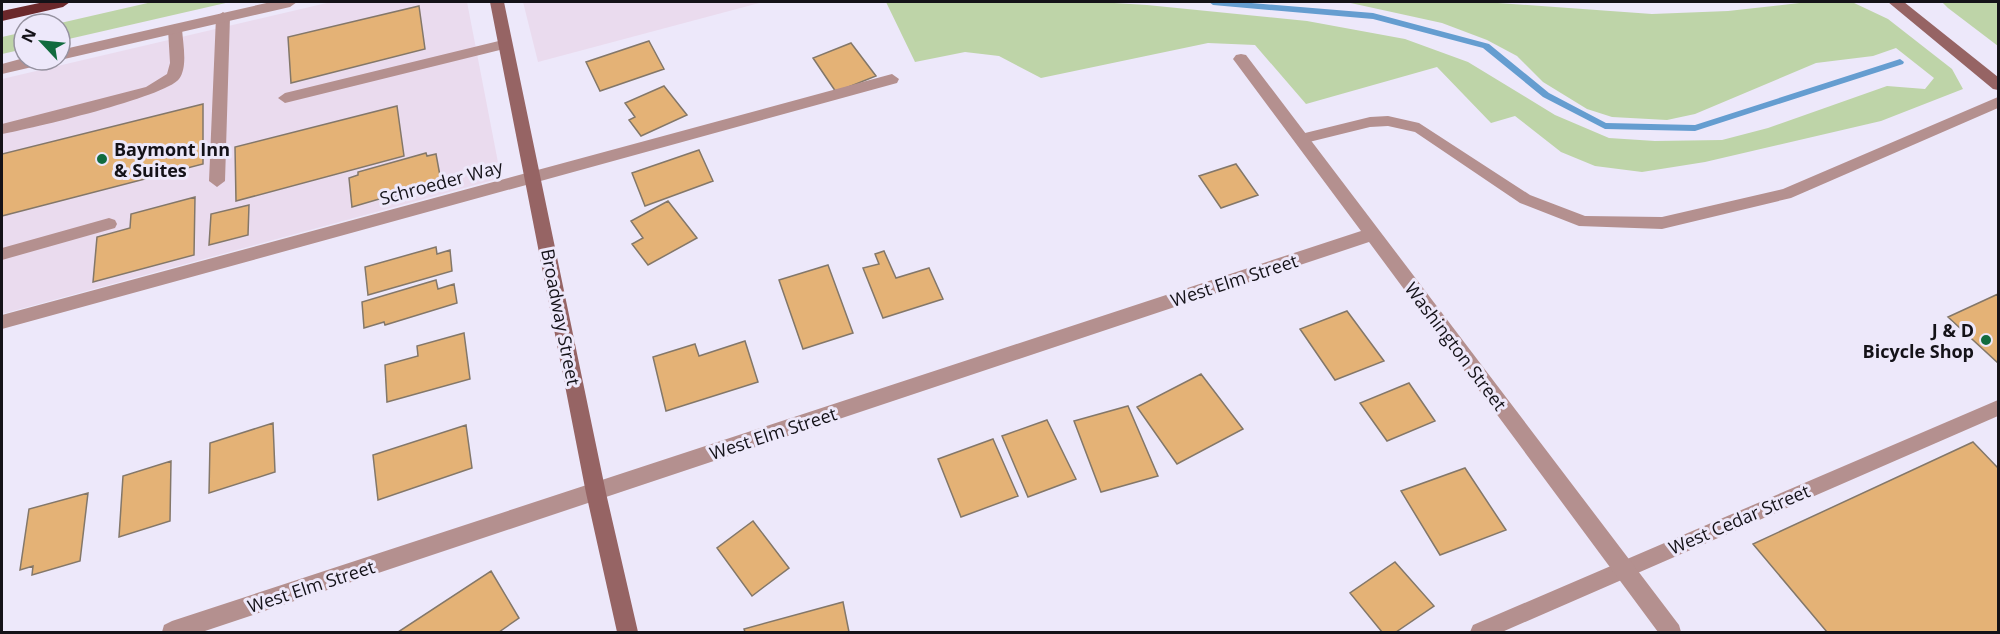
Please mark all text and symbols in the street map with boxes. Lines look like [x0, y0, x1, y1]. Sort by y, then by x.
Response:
north arrow [12, 12, 72, 72]
text: N [16, 25, 41, 46]
place label: Baymont Inn & Suites [114, 137, 230, 182]
marker: Baymont Inn & Suites [95, 152, 109, 166]
street label: Schroeder Way [377, 154, 506, 210]
street label: Broadway Street [536, 247, 586, 387]
street label: West Elm Street [1167, 248, 1301, 312]
street label: Washington Street [1400, 277, 1512, 415]
place label: J & D Bicycle Shop [1863, 318, 1974, 363]
marker: J & D Bicycle Shop [1979, 333, 1993, 347]
street label: West Elm Street [706, 401, 840, 465]
street label: West Cedar Street [1665, 478, 1813, 560]
street label: West Elm Street [244, 554, 378, 618]

